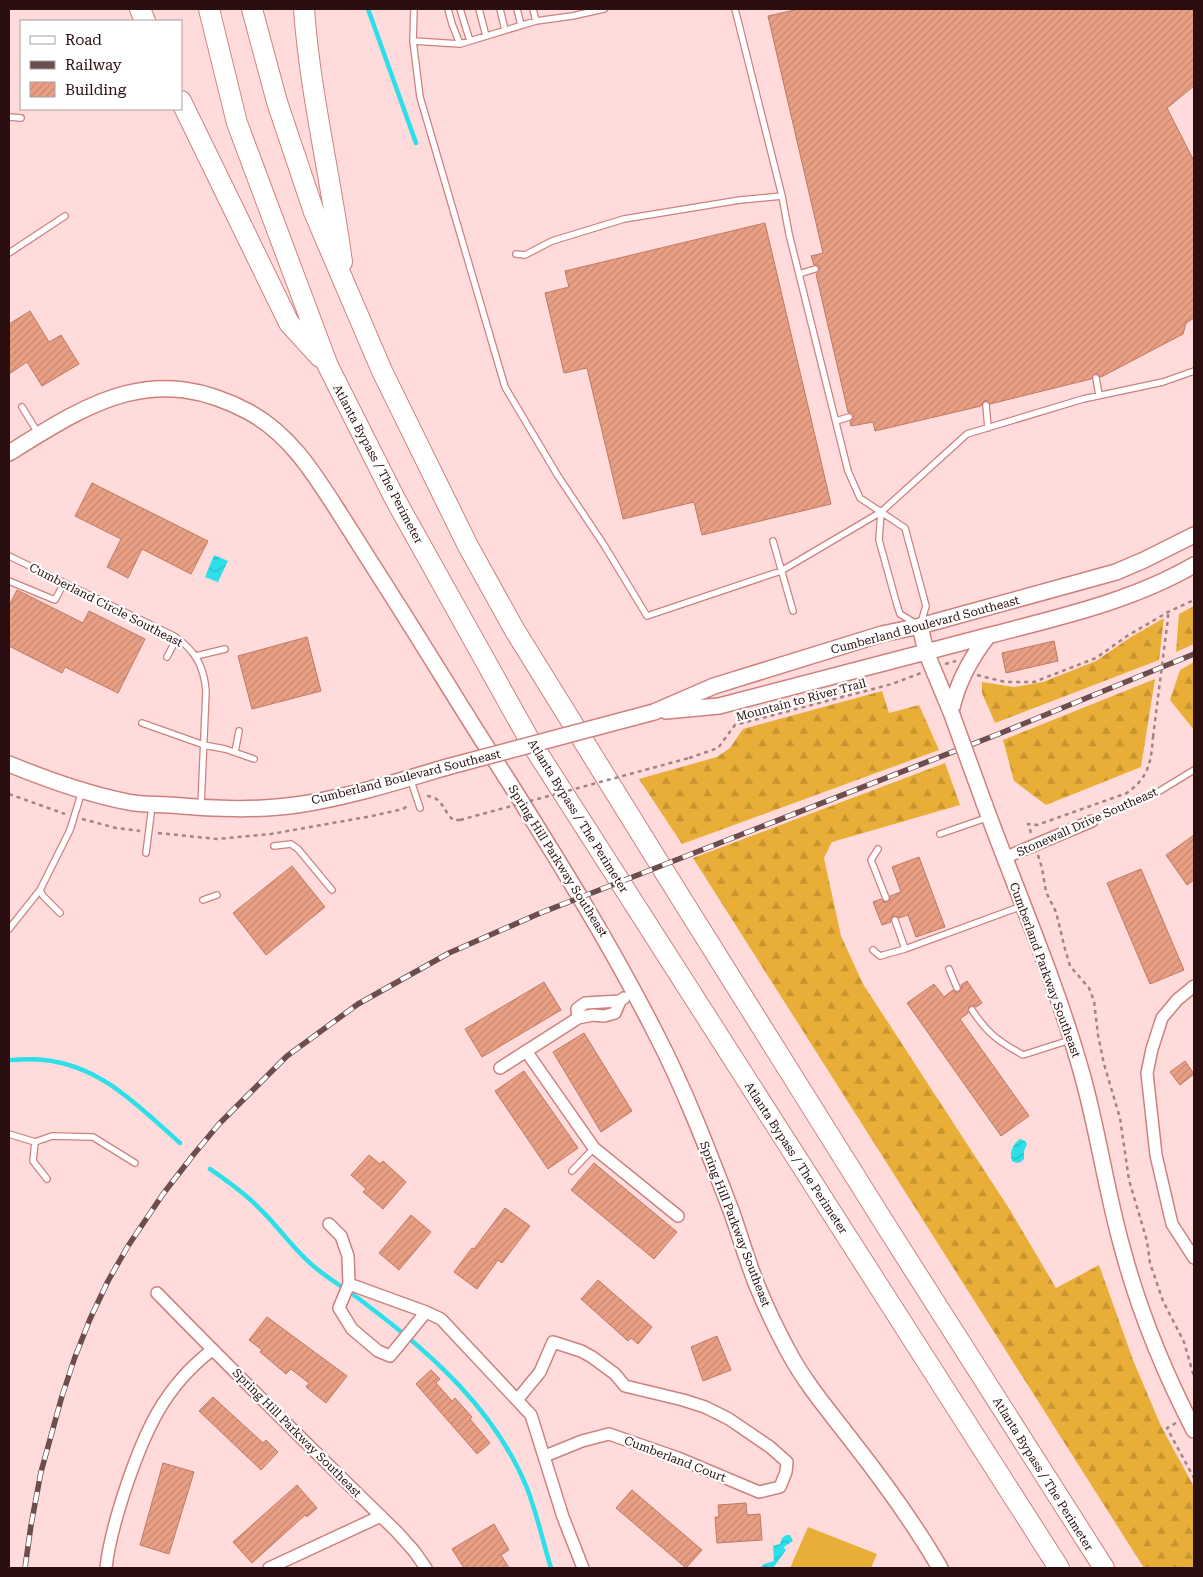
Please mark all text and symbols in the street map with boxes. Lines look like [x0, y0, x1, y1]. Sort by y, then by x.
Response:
legend [20, 20, 182, 110]
text: Road [65, 31, 102, 49]
text: Railway [65, 56, 122, 74]
text: Building [65, 81, 127, 99]
street label: Atlanta Bypass / The Perimeter [330, 382, 426, 546]
street label: Cumberland Circle Southeast [27, 560, 185, 650]
street label: Cumberland Boulevard Southeast [829, 593, 1021, 657]
street label: Mountain to River Trail [734, 676, 868, 724]
street label: Atlanta Bypass / The Perimeter [525, 737, 631, 895]
street label: Cumberland Boulevard Southeast [310, 747, 503, 807]
street label: Spring Hill Parkway Southeast [505, 783, 611, 940]
street label: Stonewall Drive Southeast [1015, 784, 1160, 859]
street label: Cumberland Parkway Southeast [1007, 881, 1083, 1060]
street label: Atlanta Bypass / The Perimeter [742, 1079, 850, 1237]
street label: Spring Hill Parkway Southeast [697, 1139, 773, 1309]
street label: Spring Hill Parkway Southeast [230, 1366, 365, 1501]
street label: Atlanta Bypass / The Perimeter [990, 1395, 1096, 1553]
street label: Cumberland Court [622, 1433, 728, 1485]

